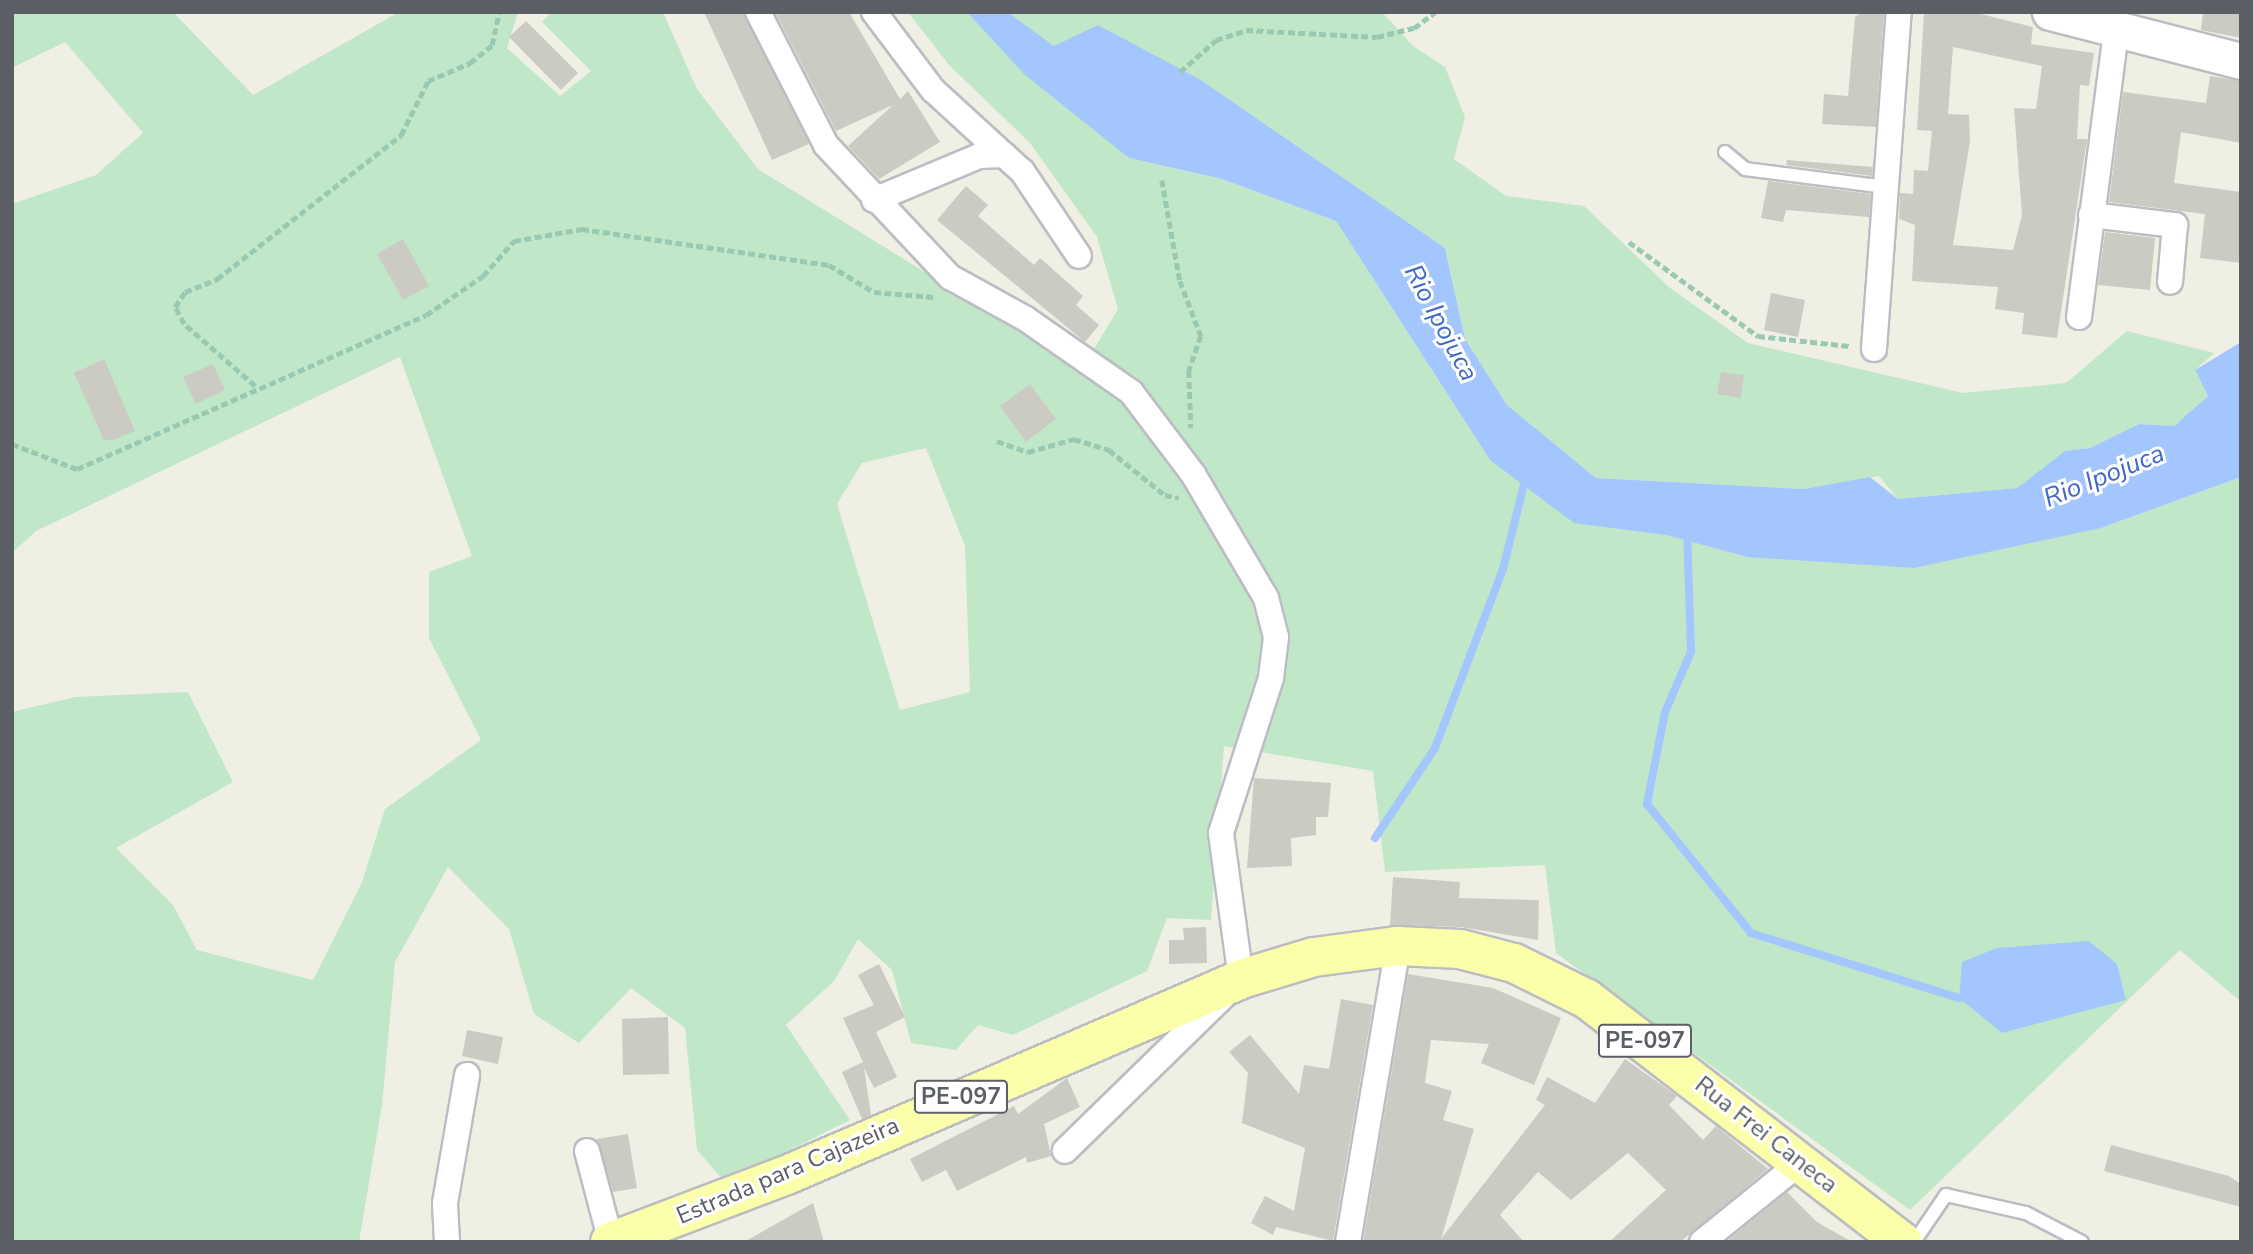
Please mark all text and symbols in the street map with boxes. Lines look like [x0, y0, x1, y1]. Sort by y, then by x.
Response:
water label: Rio Ipojuca [1397, 259, 1485, 387]
water label: Rio Ipojuca [2039, 438, 2169, 514]
road number: PE-097 [1598, 1022, 1692, 1060]
street label: Rua Frei Caneca [1689, 1070, 1843, 1200]
road number: PE-097 [914, 1078, 1008, 1116]
street label: Estrada para Cajazeira [672, 1111, 904, 1231]

